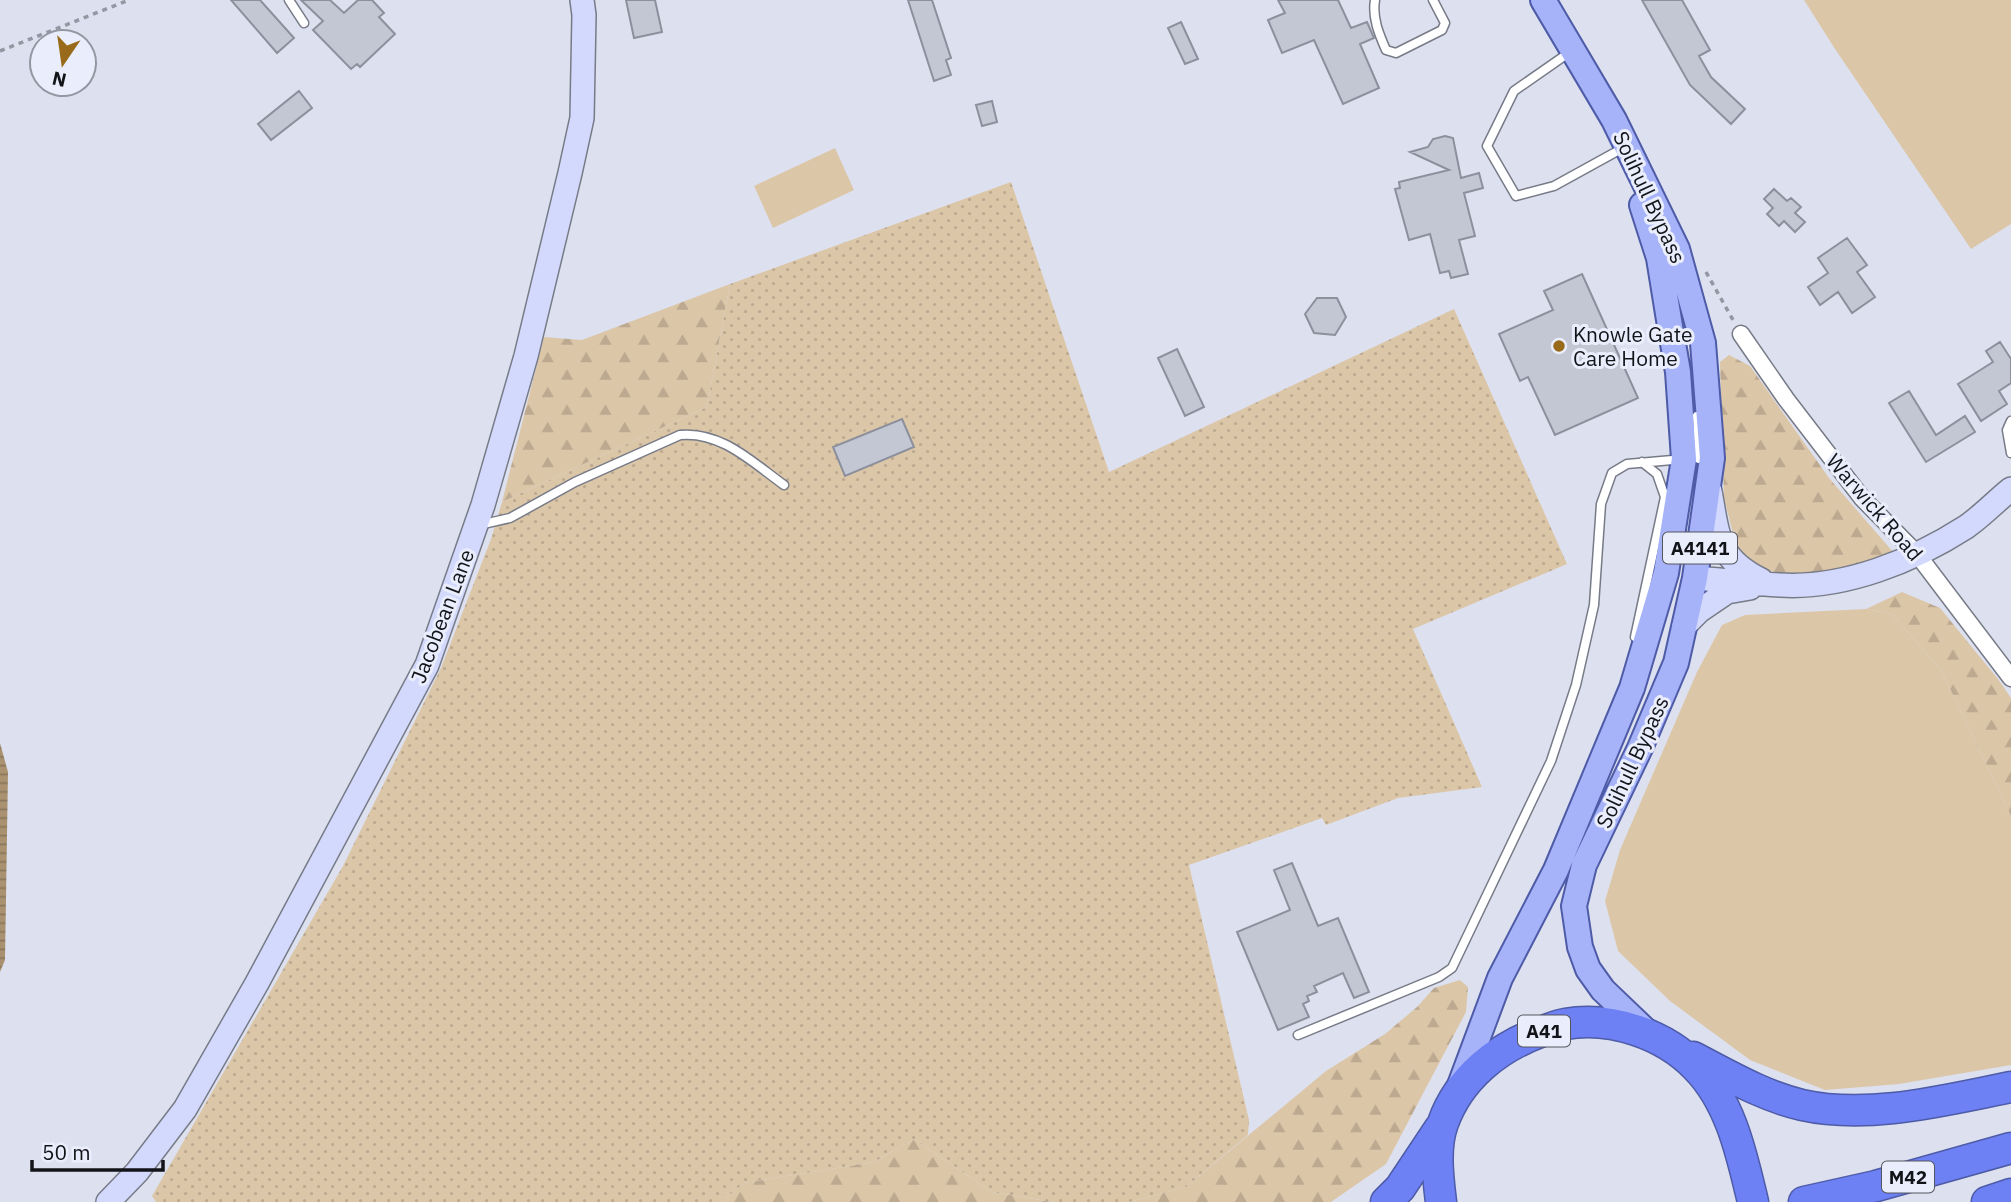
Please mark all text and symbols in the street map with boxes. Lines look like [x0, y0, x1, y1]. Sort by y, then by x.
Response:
north arrow [28, 28, 98, 98]
text: N [50, 66, 69, 93]
street label: Solihull Bypass [1607, 126, 1693, 268]
place label: Knowle Gate Care Home [1573, 320, 1693, 372]
marker: Knowle Gate Care Home [1551, 338, 1567, 354]
street label: Warwick Road [1821, 447, 1929, 567]
road number: A4141 [1663, 533, 1737, 564]
street label: Jacobean Lane [404, 545, 480, 687]
street label: Solihull Bypass [1589, 691, 1675, 833]
road number: A41 [1518, 1015, 1570, 1046]
scale bar [32, 1128, 163, 1172]
text: 50 m [42, 1138, 91, 1166]
road number: M42 [1882, 1162, 1934, 1192]

